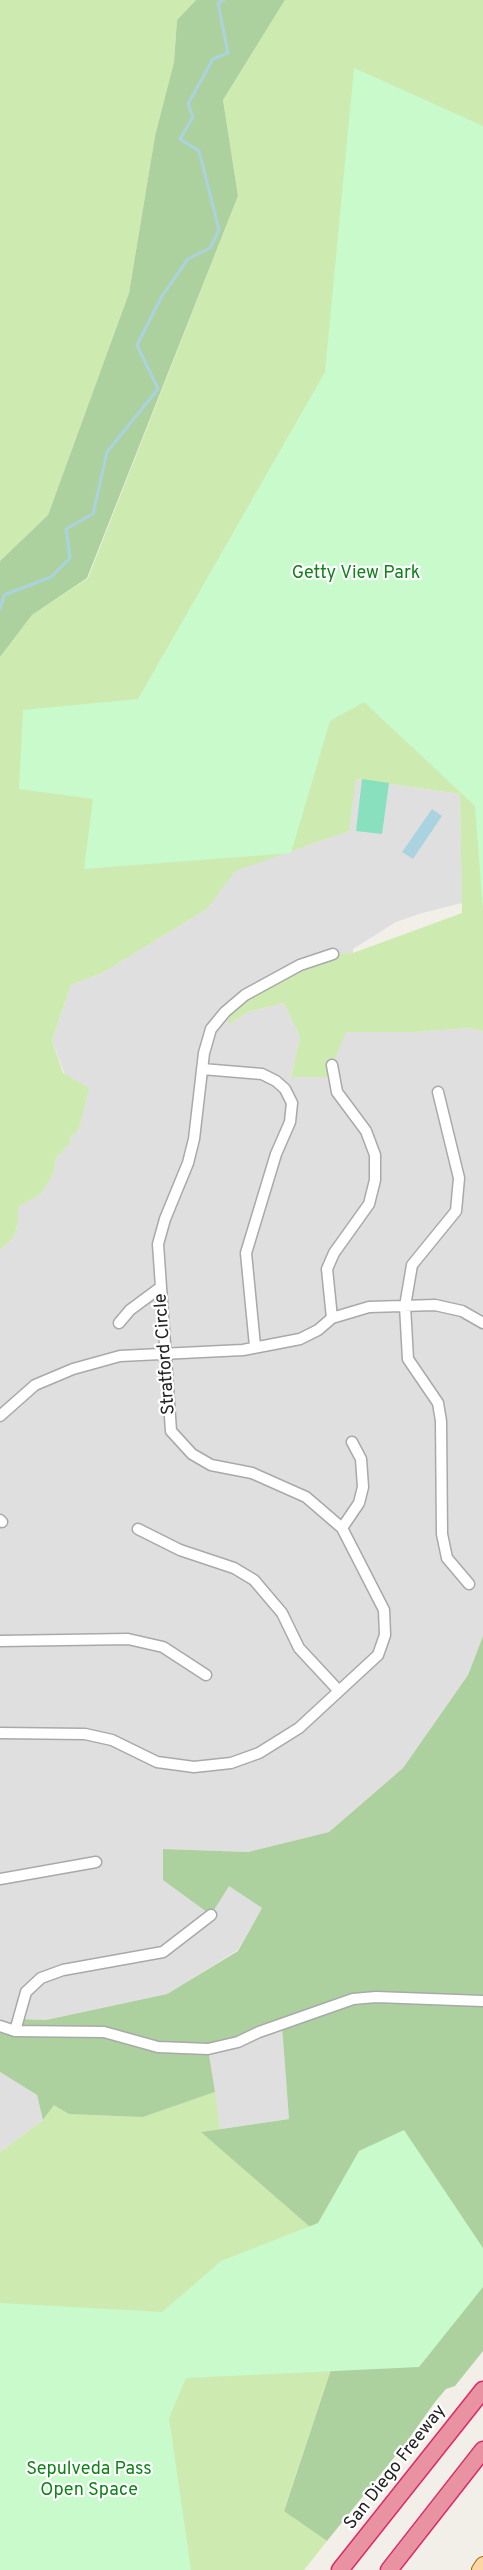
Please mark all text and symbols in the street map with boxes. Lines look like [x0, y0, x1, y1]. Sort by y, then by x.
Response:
park label: Getty View Park [292, 563, 420, 585]
street label: Stratford Circle [151, 1293, 181, 1415]
street label: San Diego Freeway [341, 2401, 451, 2535]
park label: Sepulveda Pass Open Space [26, 2459, 152, 2502]

